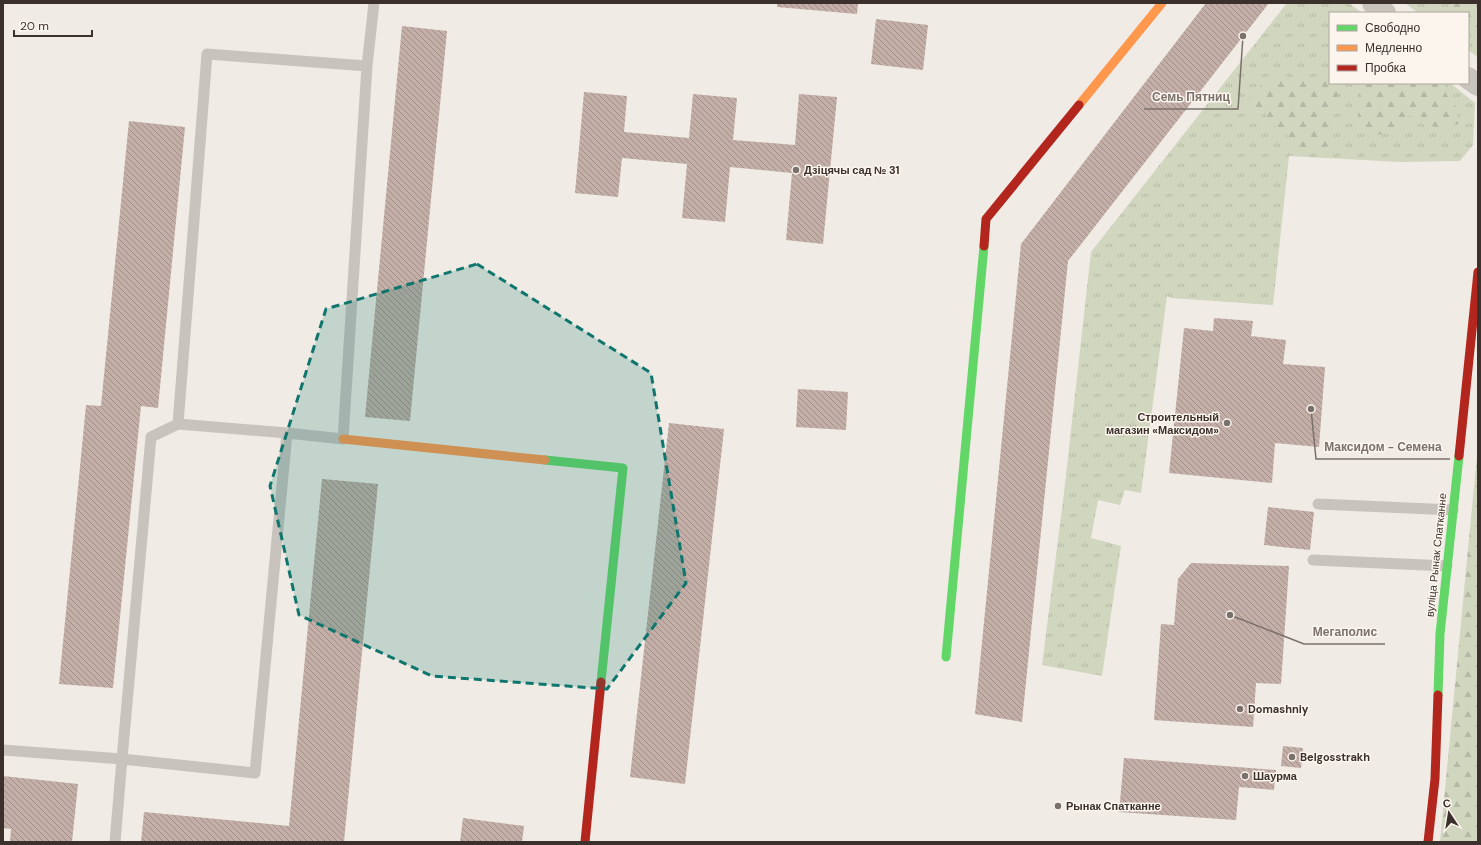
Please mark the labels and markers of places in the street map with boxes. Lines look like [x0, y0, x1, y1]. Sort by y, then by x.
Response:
callout: Семь Пятниц [1144, 85, 1238, 109]
place label: Дзіцячы сад № 31 [804, 163, 900, 177]
marker: Дзіцячы сад № 31 [791, 165, 801, 175]
place label: Строительный магазин «Максидом» [1106, 410, 1219, 437]
marker: Строительный магазин «Максидом» [1222, 418, 1232, 428]
callout: Максидом - Семена [1316, 435, 1450, 459]
callout: Мегаполис [1304, 620, 1385, 644]
place label: Domashniy [1248, 702, 1309, 716]
marker: Domashniy [1235, 704, 1245, 714]
place label: Belgosstrakh [1300, 750, 1370, 764]
marker: Belgosstrakh [1287, 752, 1297, 762]
place label: Шаурма [1253, 769, 1298, 783]
marker: Шаурма [1240, 771, 1250, 781]
place label: Рынак Спатканне [1066, 799, 1161, 813]
marker: Рынак Спатканне [1053, 801, 1063, 811]

